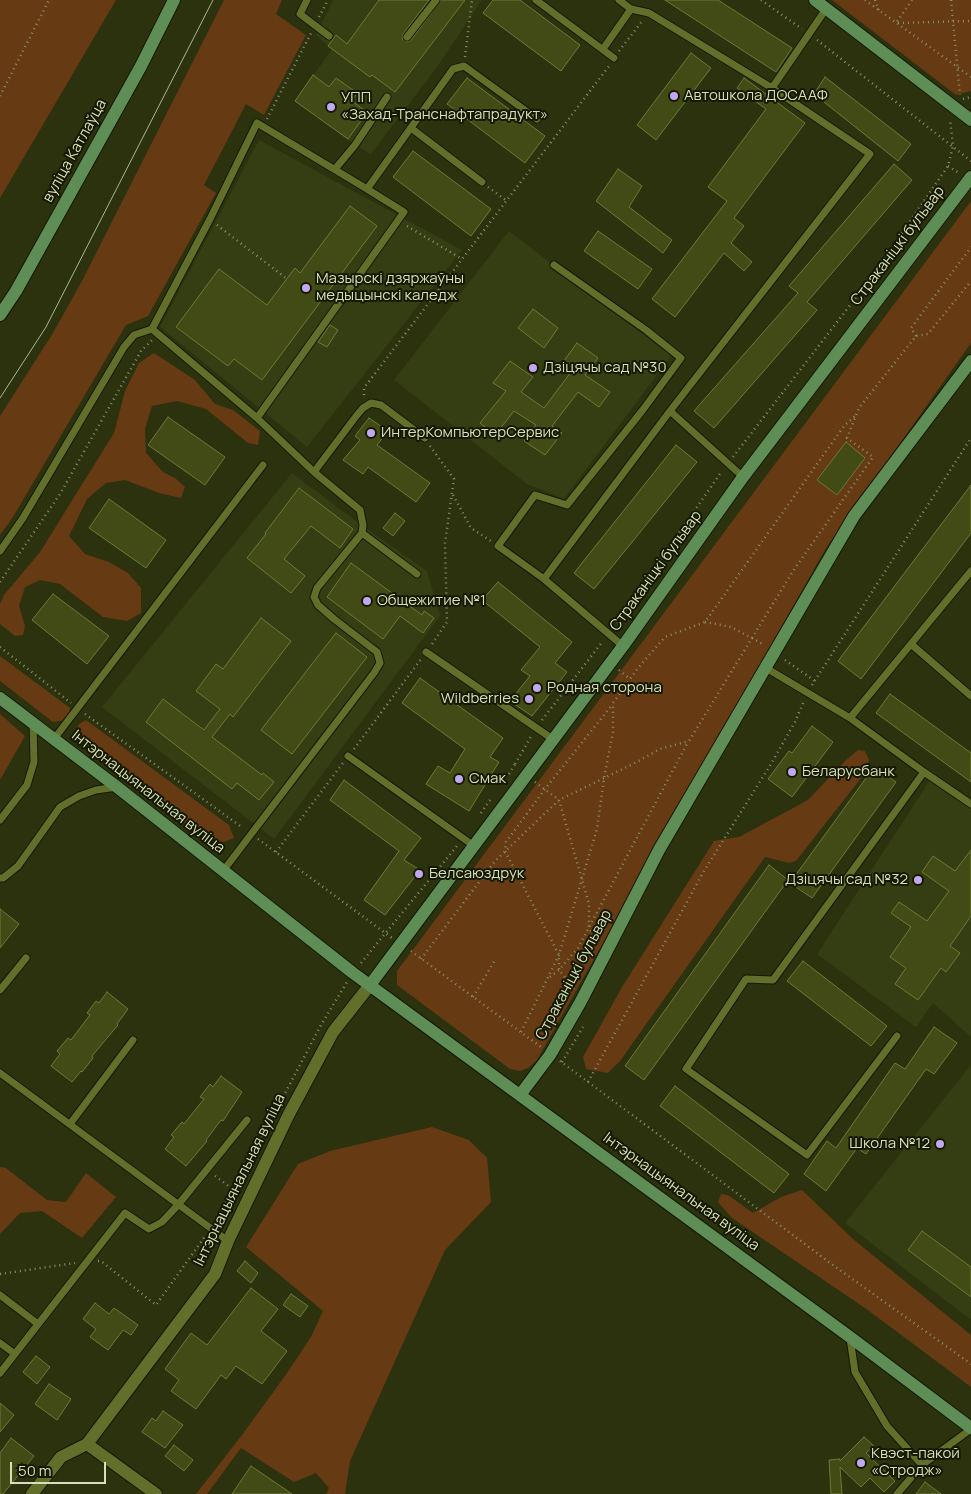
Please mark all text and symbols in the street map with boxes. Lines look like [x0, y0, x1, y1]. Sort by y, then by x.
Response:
place label: Автошкола ДОСААФ [684, 87, 828, 105]
place label: УПП «Захад-Транснафтапрадукт» [341, 89, 548, 124]
marker: Автошкола ДОСААФ [668, 90, 680, 102]
street label: вуліца Катлаўца [39, 96, 111, 206]
marker: УПП «Захад-Транснафтапрадукт» [325, 101, 337, 113]
street label: Страканіцкі бульвар [847, 183, 949, 309]
place label: Мазырскі дзяржаўны медыцынскі каледж [316, 270, 464, 305]
marker: Мазырскі дзяржаўны медыцынскі каледж [300, 282, 312, 294]
place label: Дзіцячы сад №30 [543, 359, 667, 377]
marker: Дзіцячы сад №30 [527, 362, 539, 374]
place label: ИнтерКомпьютерСервис [381, 424, 559, 442]
marker: ИнтерКомпьютерСервис [365, 427, 377, 439]
street label: Страканіцкі бульвар [606, 507, 706, 635]
place label: Общежитие №1 [377, 592, 486, 610]
marker: Общежитие №1 [361, 595, 373, 607]
place label: Родная сторона [547, 679, 662, 697]
marker: Родная сторона [531, 682, 543, 694]
place label: Wildberries [441, 690, 519, 708]
marker: Wildberries [523, 693, 535, 705]
street label: Інтэрнацыянальная вуліца [68, 727, 228, 857]
place label: Беларусбанк [802, 763, 895, 781]
marker: Беларусбанк [786, 766, 798, 778]
place label: Смак [469, 770, 506, 788]
marker: Смак [453, 773, 465, 785]
place label: Белсаюздрук [429, 865, 524, 883]
marker: Белсаюздрук [413, 868, 425, 880]
place label: Дзіцячы сад №32 [785, 871, 908, 889]
marker: Дзіцячы сад №32 [912, 874, 924, 886]
street label: Страканіцкі бульвар [532, 907, 616, 1043]
street label: Інтэрнацыянальная вуліца [190, 1091, 290, 1269]
street label: Інтэрнацыянальная вуліца [599, 1129, 763, 1255]
place label: Школа №12 [849, 1135, 930, 1153]
marker: Школа №12 [934, 1138, 946, 1150]
place label: Квэст-пакой «Стродж» [871, 1445, 960, 1480]
scale bar [12, 1452, 109, 1484]
marker: Квэст-пакой «Стродж» [855, 1457, 867, 1469]
text: 50 m [18, 1460, 52, 1481]

